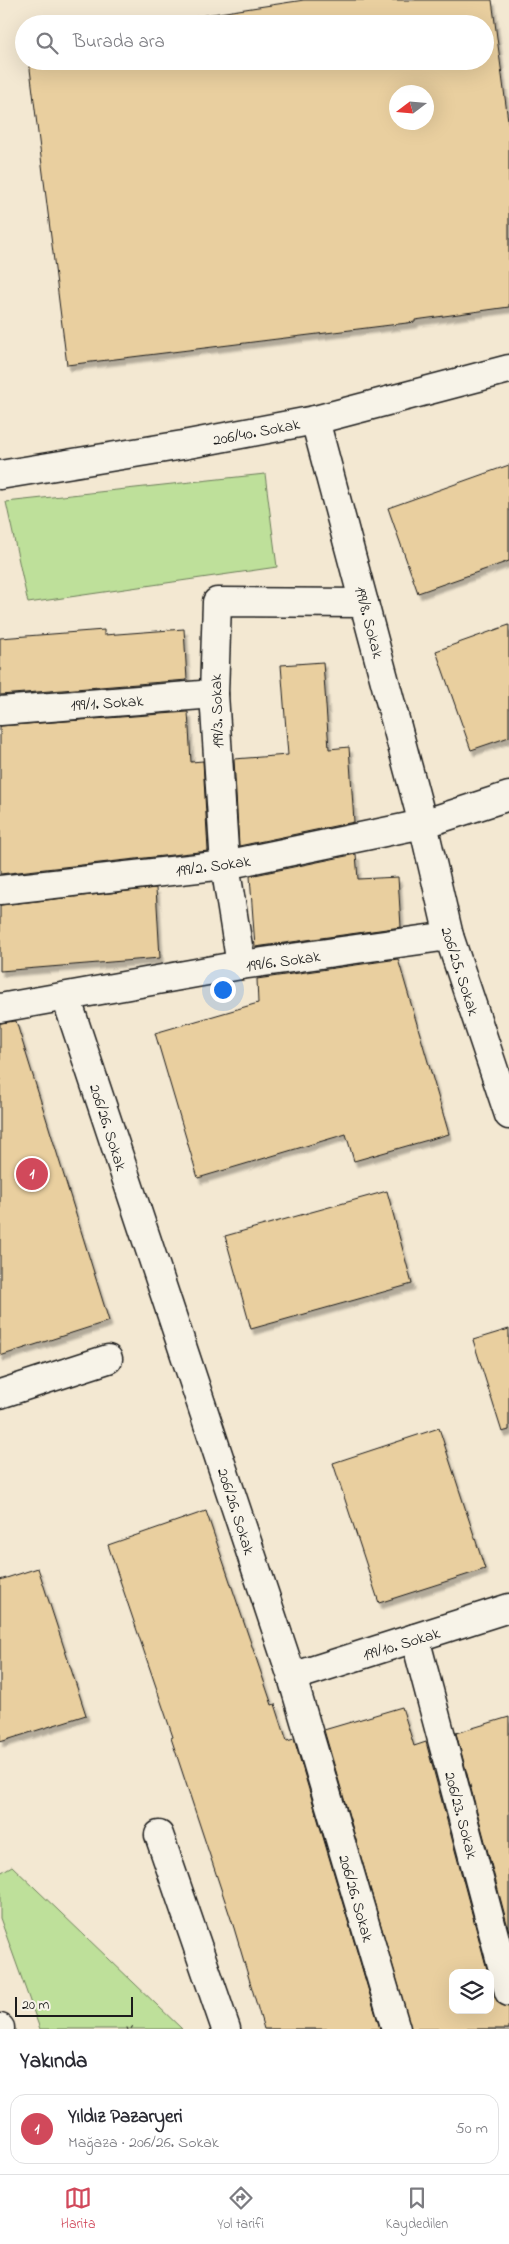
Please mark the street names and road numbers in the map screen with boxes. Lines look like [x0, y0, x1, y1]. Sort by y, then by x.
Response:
street label: 206/40. Sokak [211, 413, 303, 453]
street label: 199/8. Sokak [347, 584, 389, 662]
street label: 199/3. Sokak [205, 672, 231, 748]
street label: 199/1. Sokak [70, 689, 145, 719]
street label: 199/2. Sokak [174, 850, 253, 884]
street label: 206/25. Sokak [433, 924, 485, 1020]
street label: 199/6. Sokak [245, 945, 323, 979]
street label: 206/26. Sokak [82, 1081, 133, 1175]
street label: 206/26. Sokak [210, 1465, 261, 1559]
street label: 199/10. Sokak [360, 1621, 444, 1668]
street label: 206/23. Sokak [437, 1769, 483, 1863]
street label: 206/26. Sokak [331, 1852, 379, 1946]

